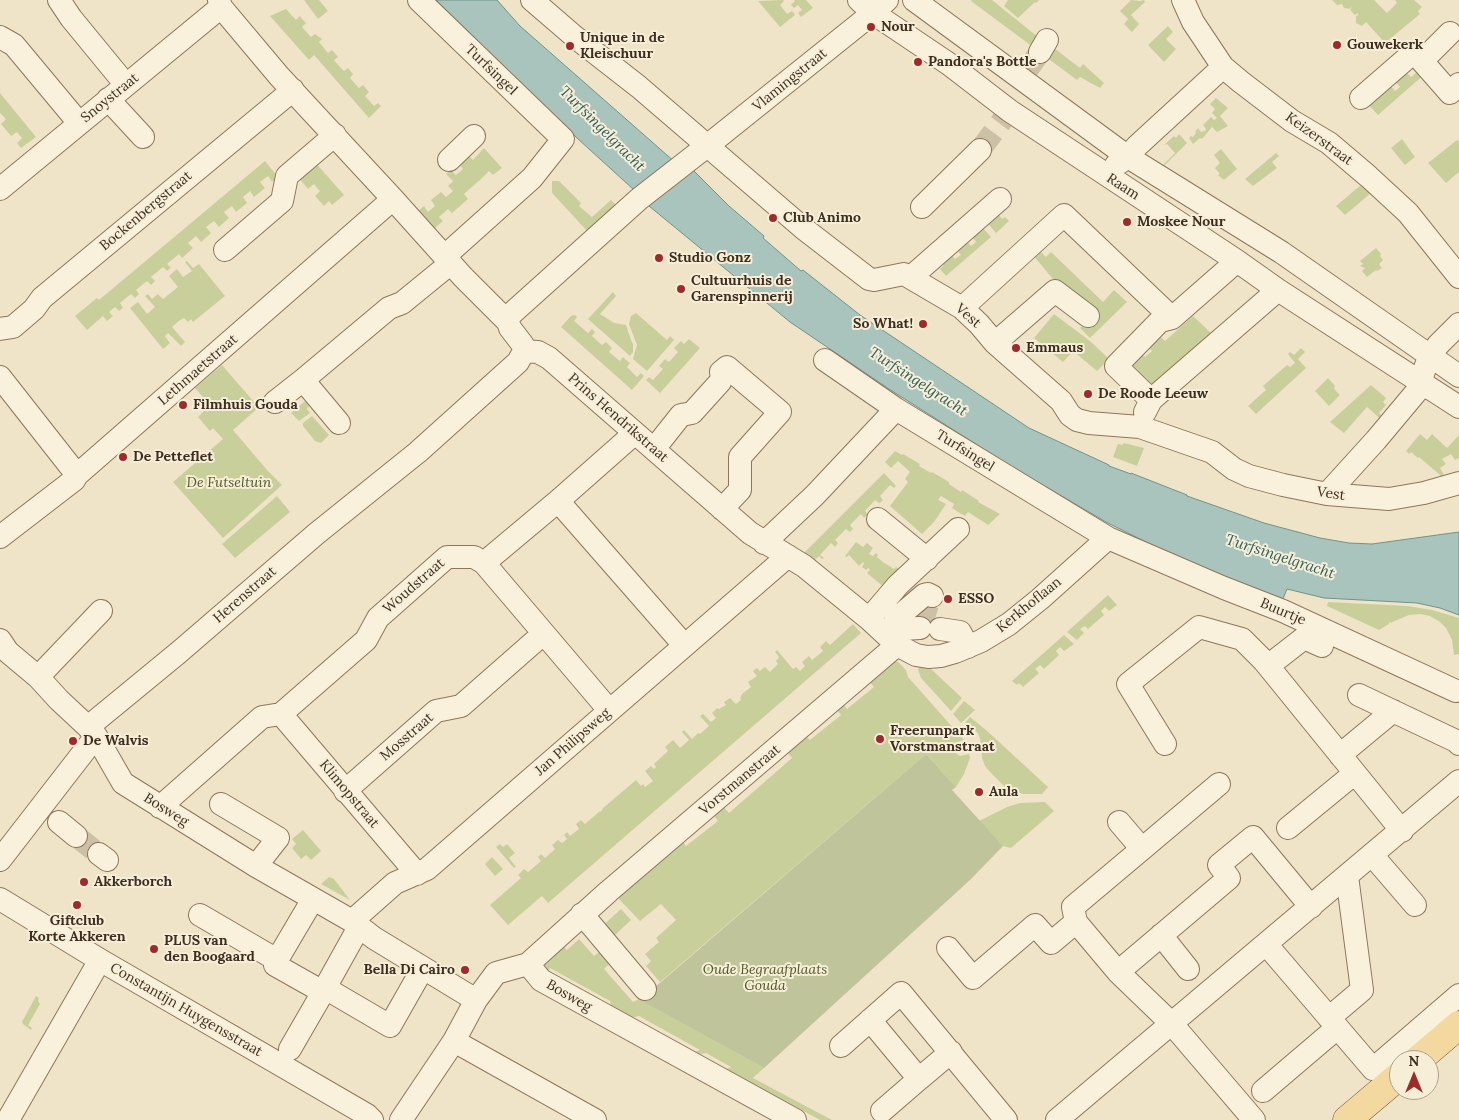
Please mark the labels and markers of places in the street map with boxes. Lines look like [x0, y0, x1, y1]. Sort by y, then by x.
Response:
place label: Nour [881, 19, 915, 35]
marker: Nour [865, 21, 877, 33]
place label: Unique in de Kleischuur [580, 30, 665, 62]
place label: Gouwekerk [1347, 37, 1423, 53]
marker: Gouwekerk [1331, 39, 1343, 51]
marker: Unique in de Kleischuur [564, 40, 576, 52]
place label: Pandora's Bottle [928, 54, 1037, 70]
marker: Pandora's Bottle [912, 56, 924, 68]
place label: Club Animo [783, 210, 861, 226]
marker: Club Animo [767, 212, 779, 224]
place label: Moskee Nour [1137, 214, 1225, 230]
marker: Moskee Nour [1121, 216, 1133, 228]
place label: Studio Gonz [669, 250, 751, 266]
marker: Studio Gonz [653, 252, 665, 264]
place label: Cultuurhuis de Garenspinnerij [691, 273, 793, 306]
marker: Cultuurhuis de Garenspinnerij [675, 283, 687, 295]
place label: So What! [853, 316, 913, 332]
marker: So What! [917, 318, 929, 330]
place label: Emmaus [1026, 340, 1083, 356]
marker: Emmaus [1010, 342, 1022, 354]
place label: De Roode Leeuw [1098, 386, 1208, 402]
marker: De Roode Leeuw [1082, 388, 1094, 400]
place label: Filmhuis Gouda [193, 397, 298, 413]
marker: Filmhuis Gouda [177, 399, 189, 411]
place label: De Petteflet [133, 449, 213, 465]
marker: De Petteflet [117, 451, 129, 463]
place label: ESSO [958, 591, 994, 607]
marker: ESSO [942, 593, 954, 605]
place label: Freerunpark Vorstmanstraat [890, 723, 995, 756]
place label: De Walvis [83, 733, 149, 749]
marker: Freerunpark Vorstmanstraat [874, 733, 886, 745]
marker: De Walvis [67, 735, 79, 747]
place label: Aula [989, 784, 1018, 800]
marker: Aula [973, 786, 985, 798]
place label: Akkerborch [94, 874, 172, 890]
marker: Akkerborch [78, 876, 90, 888]
marker: Giftclub Korte Akkeren [71, 899, 83, 911]
place label: Giftclub Korte Akkeren [28, 913, 126, 946]
place label: PLUS van den Boogaard [164, 933, 255, 966]
marker: PLUS van den Boogaard [148, 943, 160, 955]
place label: Bella Di Cairo [364, 962, 455, 978]
marker: Bella Di Cairo [459, 964, 471, 976]

